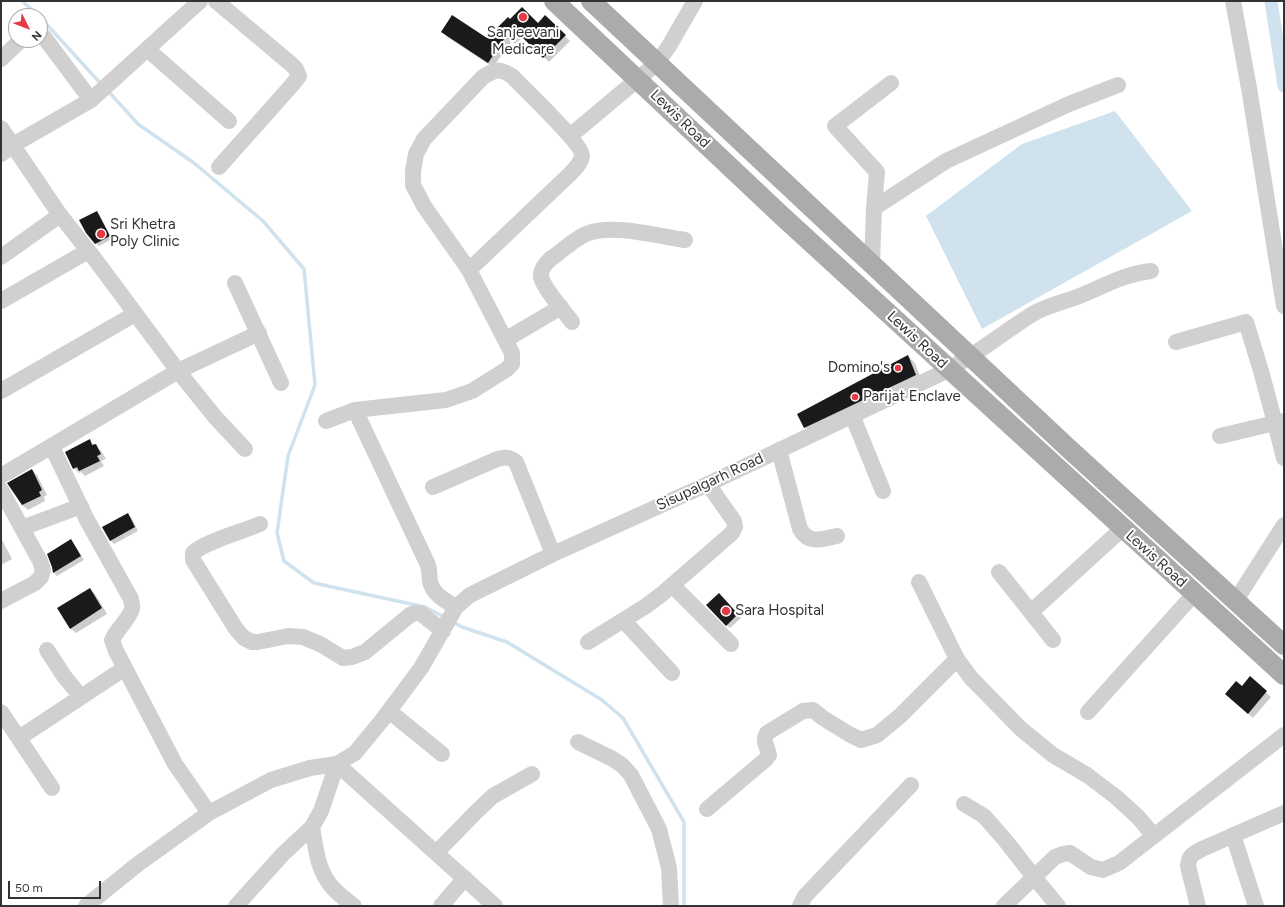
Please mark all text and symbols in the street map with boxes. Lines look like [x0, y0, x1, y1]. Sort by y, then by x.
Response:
north arrow [8, 8, 48, 48]
marker: Sanjeevani Medicare [517, 11, 529, 23]
place label: Sanjeevani Medicare [487, 24, 559, 59]
text: N [29, 28, 44, 43]
street label: Lewis Road [646, 86, 714, 152]
place label: Sri Khetra Poly Clinic [110, 216, 180, 251]
marker: Sri Khetra Poly Clinic [95, 228, 107, 240]
street label: Lewis Road [883, 307, 951, 373]
place label: Domino's [828, 359, 890, 377]
marker: Domino's [893, 363, 903, 373]
place label: Parijat Enclave [863, 388, 961, 406]
marker: Parijat Enclave [850, 392, 860, 402]
street label: Sisupalgarh Road [654, 449, 766, 515]
street label: Lewis Road [1122, 527, 1190, 591]
place label: Sara Hospital [735, 602, 824, 620]
marker: Sara Hospital [720, 605, 732, 617]
scale bar [10, 873, 103, 899]
text: 50 m [15, 881, 43, 895]

